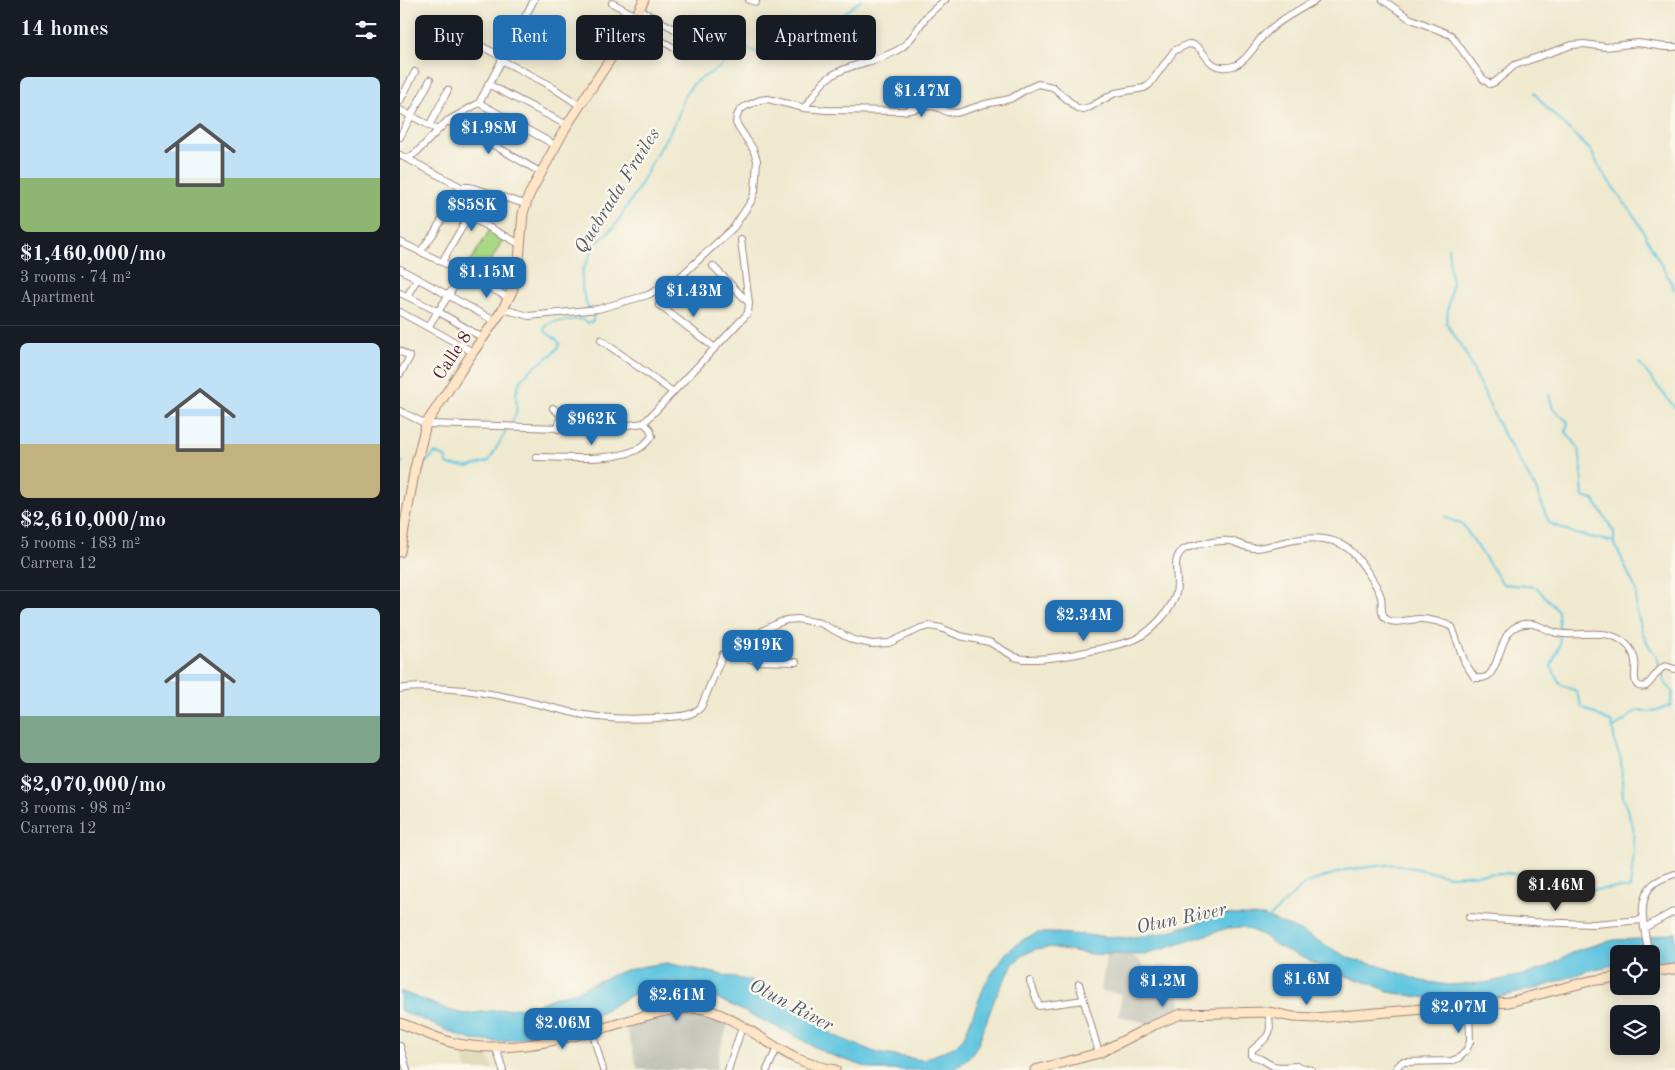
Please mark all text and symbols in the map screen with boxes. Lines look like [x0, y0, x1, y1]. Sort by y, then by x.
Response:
chip: Buy [415, 15, 483, 60]
chip: Rent [493, 15, 566, 60]
chip: Filters [576, 15, 663, 60]
chip: New [673, 15, 746, 60]
chip: Apartment [756, 15, 876, 60]
icon: filters [352, 16, 380, 44]
text: 14 homes [20, 19, 108, 40]
pin: $1.47M [881, 76, 963, 118]
text: $1.47M [894, 84, 950, 100]
icon: home [155, 110, 245, 200]
pin: $1.98M [448, 112, 530, 155]
text: $1.98M [461, 121, 517, 137]
water label: Quebrada Frailes [572, 125, 664, 257]
pin: $858K [437, 190, 507, 232]
text: $858K [447, 198, 497, 214]
text: $1,460,000/mo [20, 244, 166, 265]
pin: $1.15M [446, 256, 528, 299]
text: $1.15M [459, 265, 515, 281]
text: 3 rooms · 74 m² [20, 270, 131, 286]
pin: $1.43M [653, 276, 735, 318]
text: $1.43M [666, 284, 722, 300]
text: Apartment [20, 290, 95, 306]
street label: Calle 8 [430, 328, 476, 383]
icon: home [155, 375, 245, 465]
pin: $962K [557, 404, 627, 446]
text: $962K [567, 412, 617, 428]
text: $2,610,000/mo [20, 510, 166, 531]
text: 5 rooms · 183 m² [20, 536, 140, 552]
text: Carrera 12 [20, 556, 97, 572]
pin: $2.34M [1043, 600, 1125, 642]
text: $2.34M [1056, 608, 1112, 624]
pin: $919K [723, 630, 793, 672]
text: $919K [733, 638, 783, 654]
icon: home [155, 640, 245, 730]
text: $2,070,000/mo [20, 775, 166, 796]
text: 3 rooms · 98 m² [20, 801, 131, 817]
text: Carrera 12 [20, 821, 97, 837]
pin: $1.46M [1515, 870, 1597, 912]
text: $1.46M [1528, 878, 1584, 894]
water label: Otun River [1135, 900, 1229, 938]
map controls [1610, 945, 1660, 1055]
button: locate [1610, 945, 1660, 995]
pin: $1.6M [1272, 964, 1342, 1006]
pin: $1.2M [1128, 966, 1198, 1008]
text: $1.6M [1284, 972, 1330, 988]
text: $1.2M [1140, 974, 1186, 990]
water label: Otun River [746, 976, 836, 1036]
pin: $2.61M [636, 980, 718, 1022]
text: $2.61M [649, 988, 705, 1004]
pin: $2.07M [1418, 992, 1500, 1034]
text: $2.07M [1431, 1000, 1487, 1016]
button: layers [1610, 1005, 1660, 1055]
pin: $2.06M [522, 1008, 604, 1050]
text: $2.06M [535, 1016, 591, 1032]

